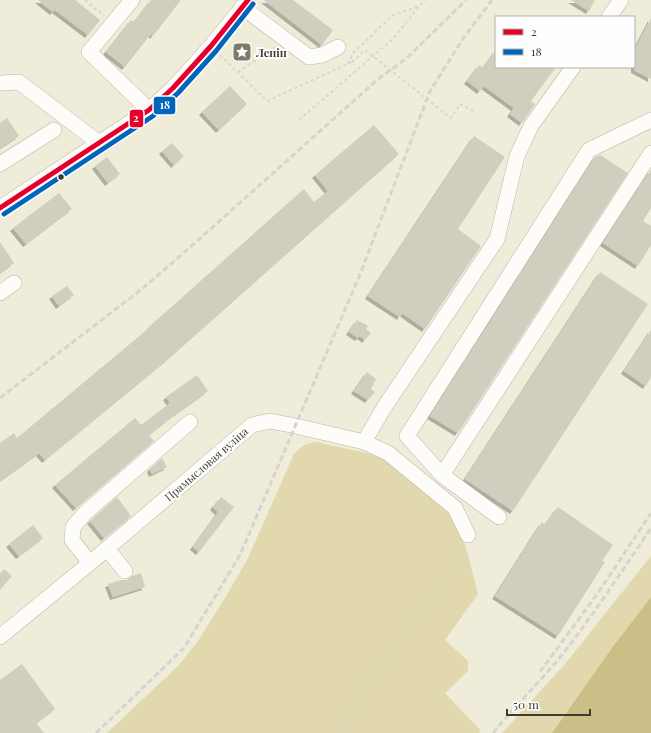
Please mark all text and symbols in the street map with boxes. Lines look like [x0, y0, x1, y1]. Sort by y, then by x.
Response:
legend [495, 16, 635, 68]
text: 2 [531, 23, 537, 39]
place icon: Ленін [231, 41, 253, 63]
text: 18 [531, 43, 542, 59]
place label: Ленін [255, 45, 287, 60]
line badge: 18 [153, 96, 176, 115]
text: 18 [160, 97, 170, 112]
line badge: 2 [129, 109, 144, 128]
text: 2 [133, 110, 139, 125]
unlabelled marker [56, 172, 66, 182]
street label: Прамысловая вуліца [161, 423, 251, 504]
scale bar [507, 691, 590, 717]
text: 50 m [513, 696, 539, 712]

